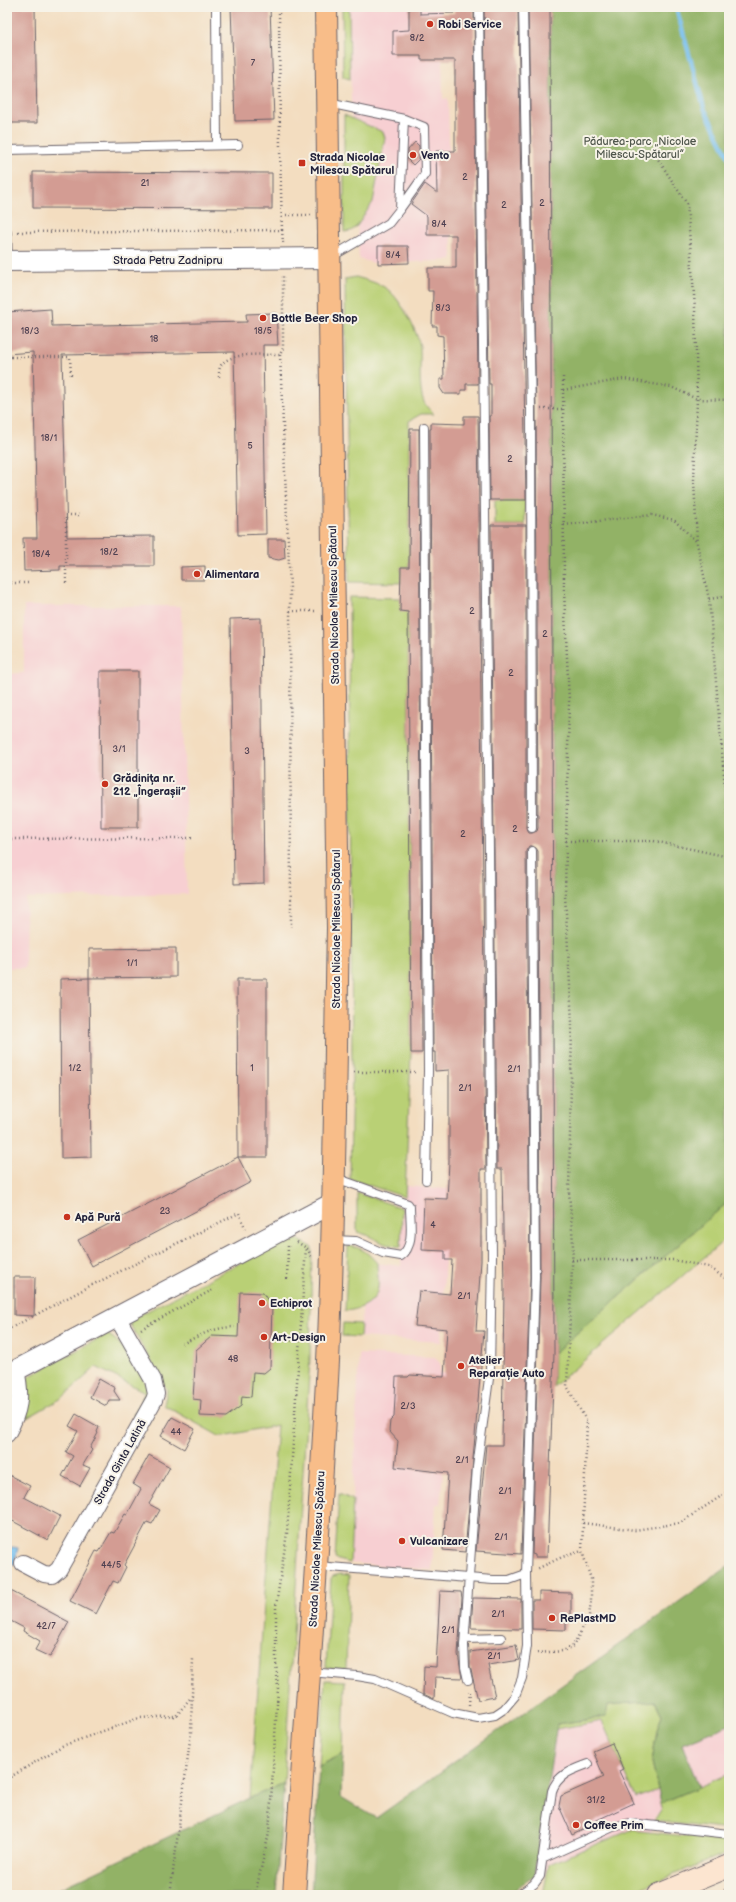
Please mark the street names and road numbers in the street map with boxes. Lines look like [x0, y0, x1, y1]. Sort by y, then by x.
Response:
street label: Strada Petru Zadnipru [113, 254, 223, 267]
street label: Strada Nicolae Milescu Spătarul [326, 526, 342, 684]
street label: Strada Nicolae Milescu Spătarul [330, 850, 343, 1008]
street label: Strada Ginta Latină [91, 1417, 149, 1507]
street label: Strada Nicolae Milescu Spătaru [306, 1471, 328, 1627]

